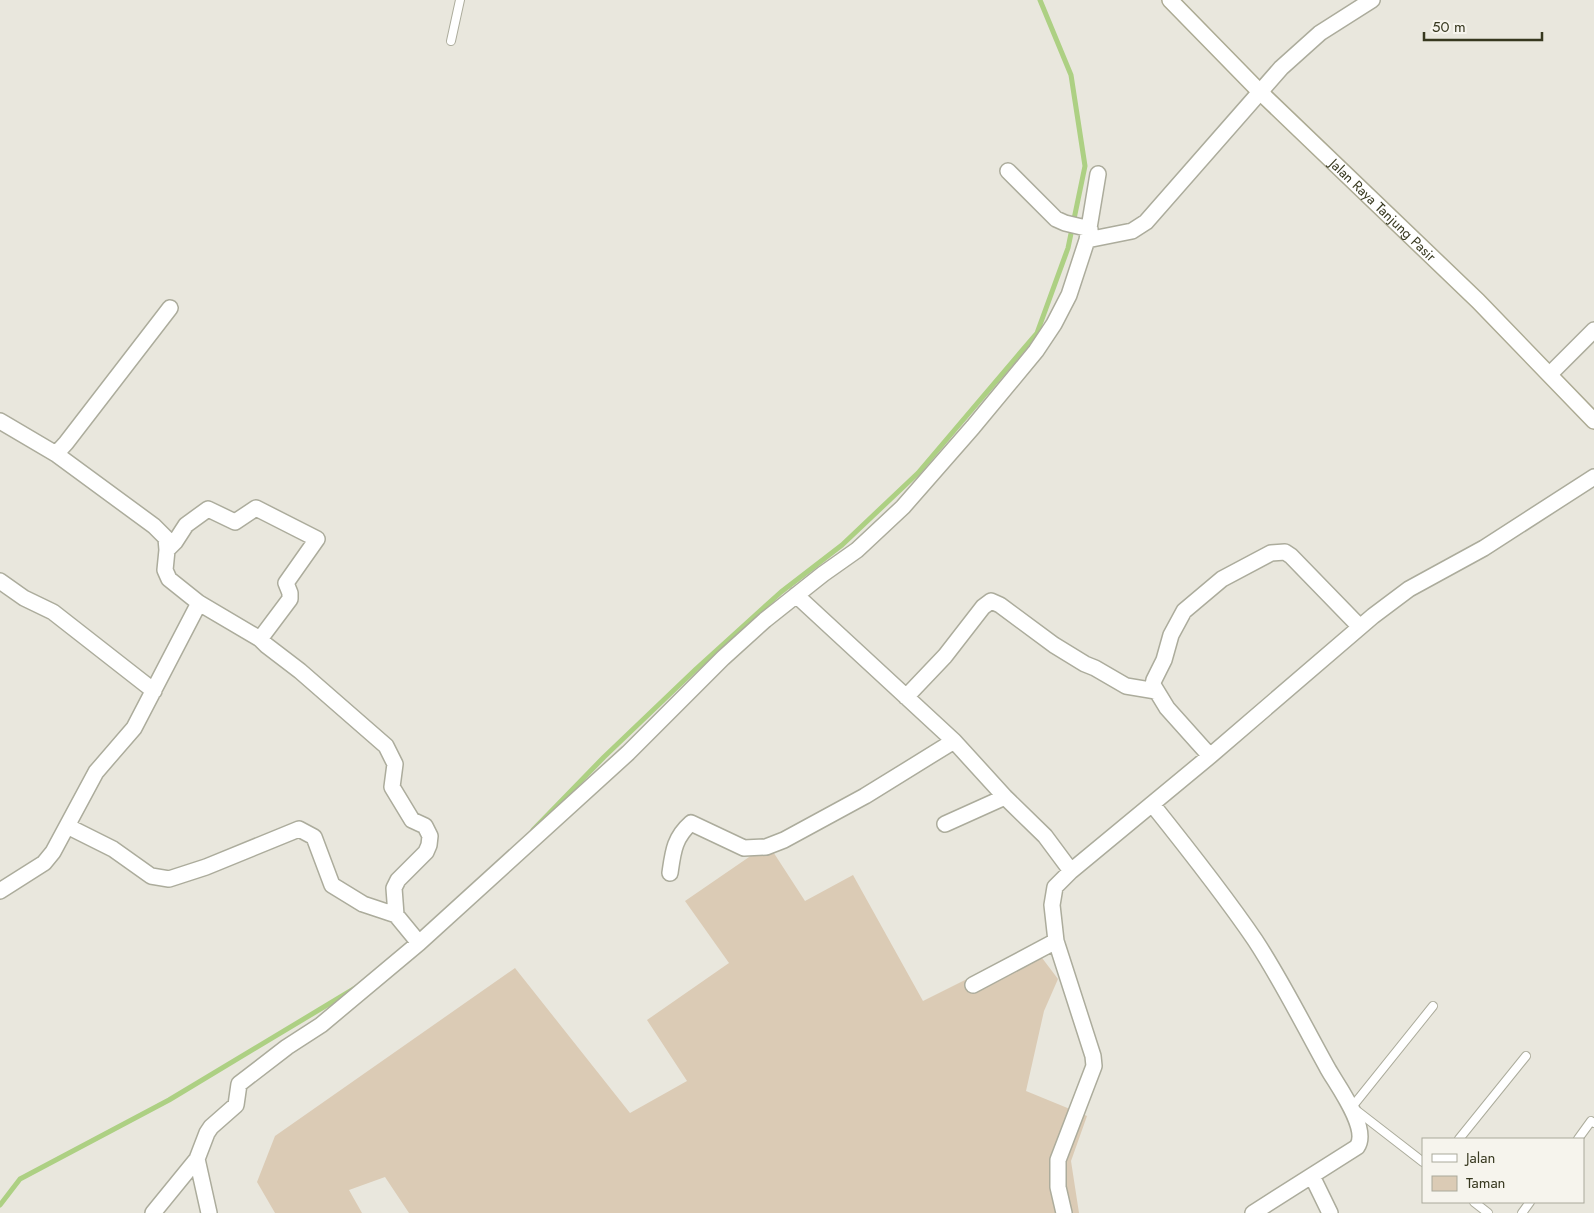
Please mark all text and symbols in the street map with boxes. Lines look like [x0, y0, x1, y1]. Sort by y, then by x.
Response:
scale bar [1424, 10, 1542, 42]
text: 50 m [1432, 16, 1466, 38]
street label: Jalan Raya Tanjung Pasir [1324, 152, 1441, 266]
legend [1422, 1138, 1584, 1203]
text: Jalan [1464, 1147, 1495, 1169]
text: Taman [1466, 1172, 1505, 1194]

